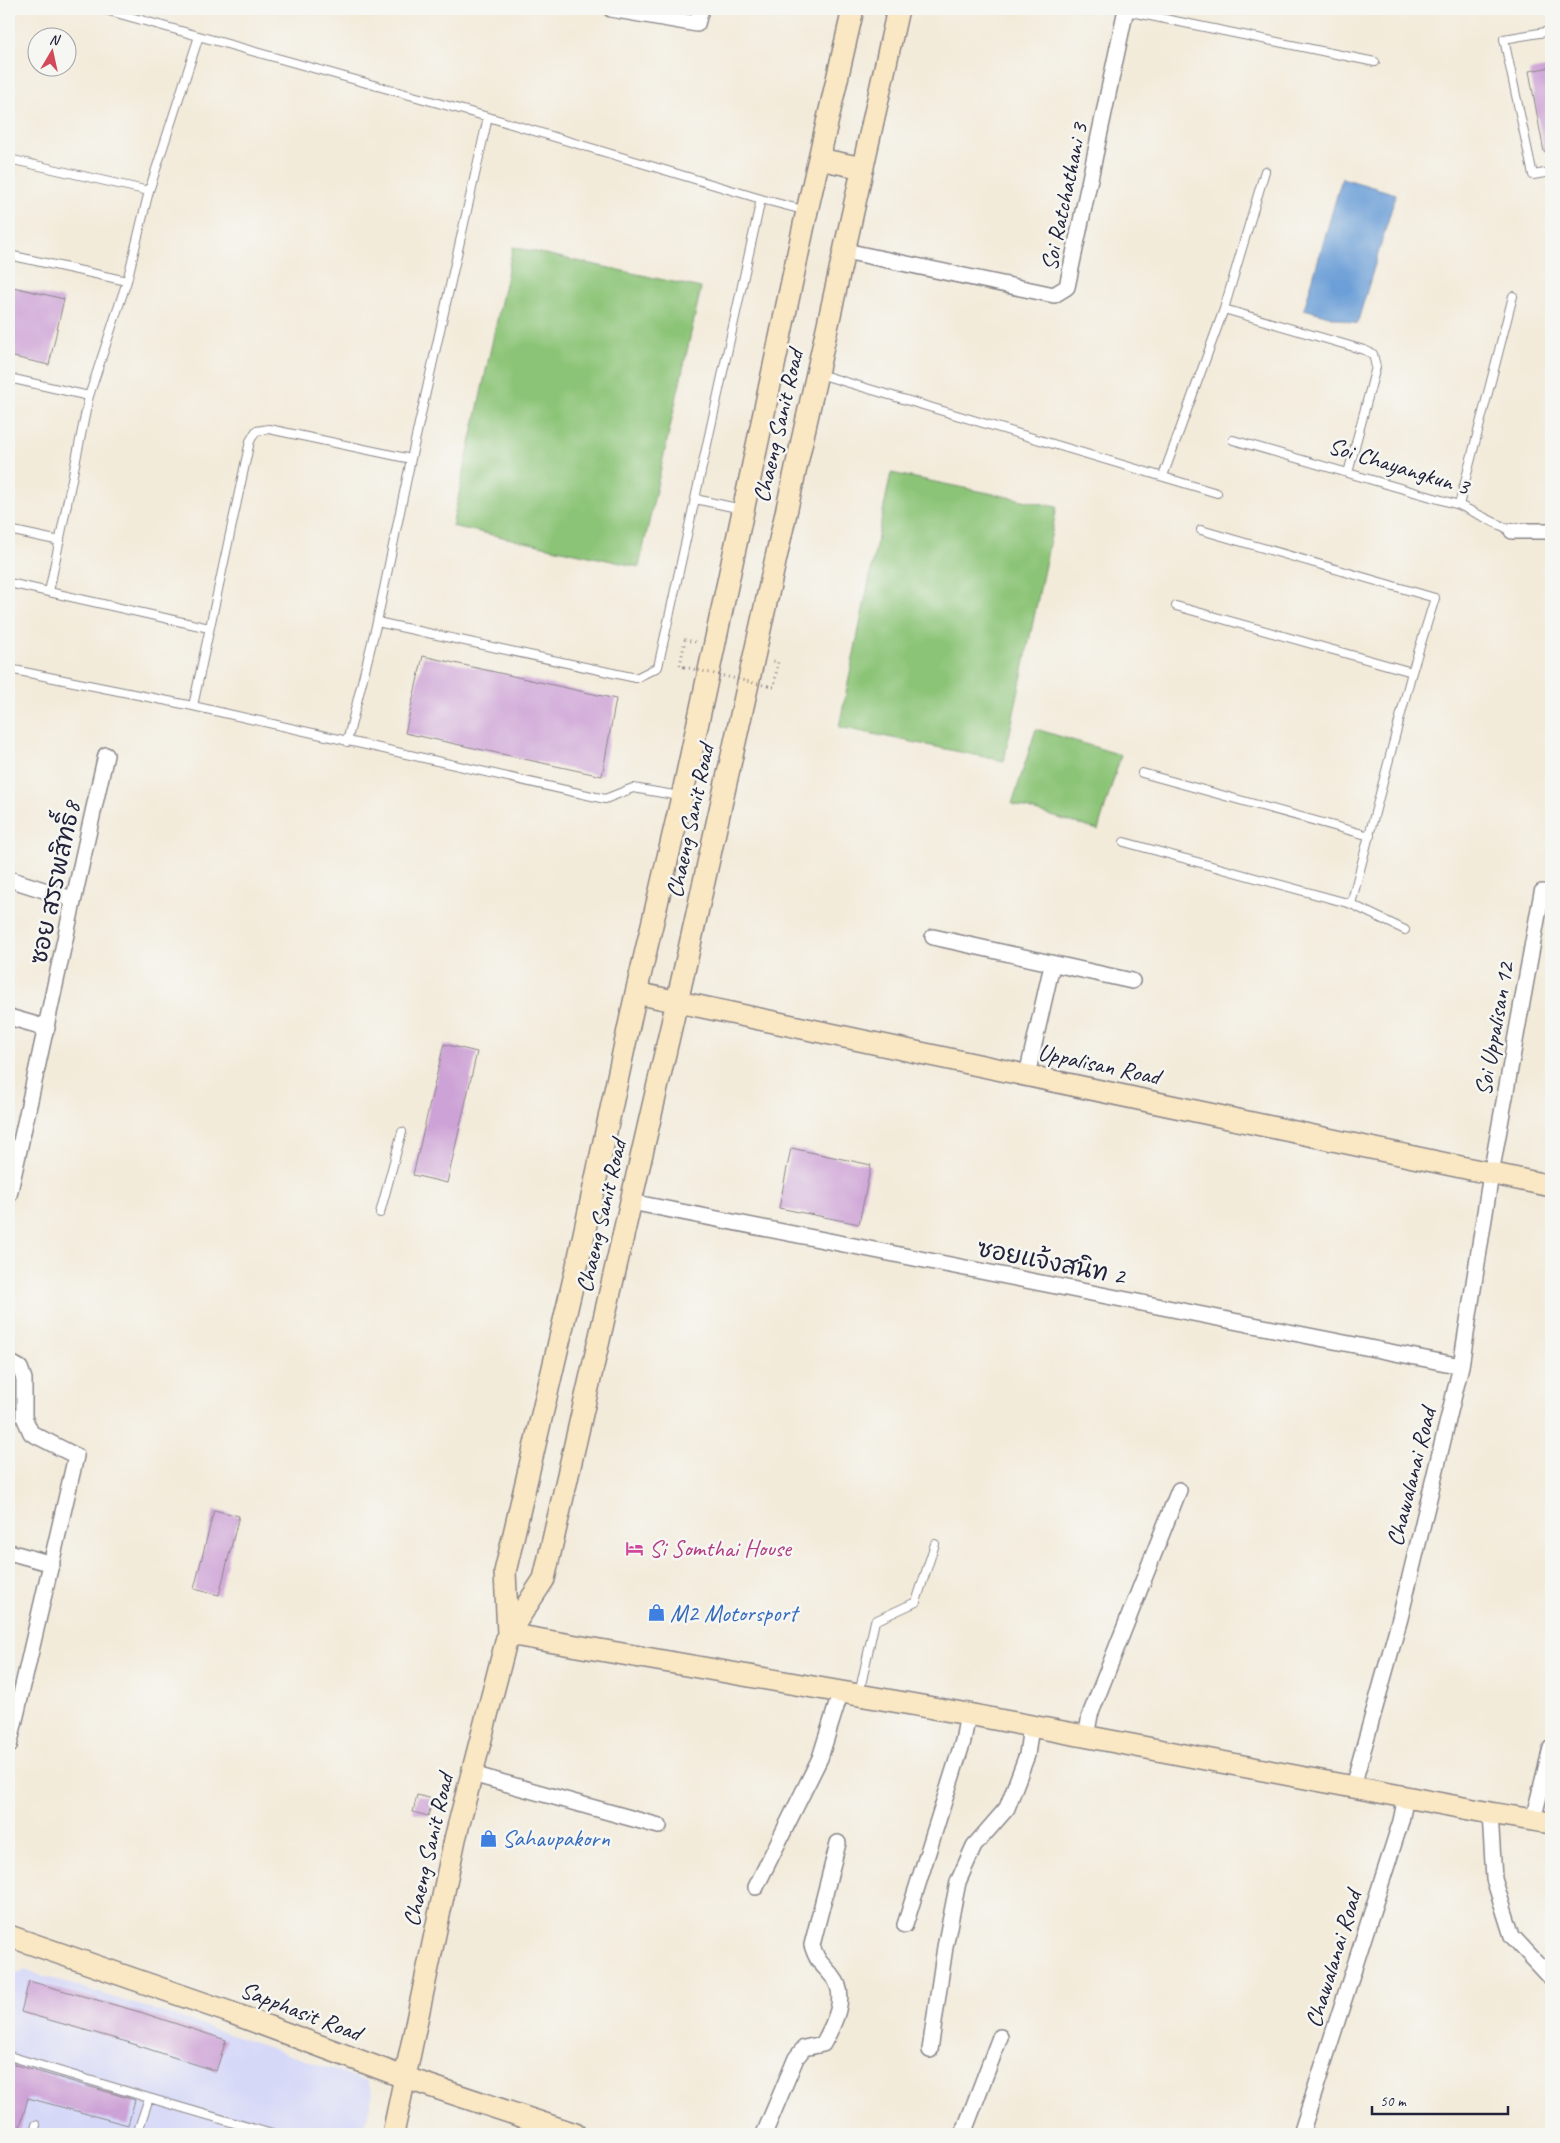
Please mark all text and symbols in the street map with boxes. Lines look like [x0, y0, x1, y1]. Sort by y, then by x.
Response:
north arrow [28, 28, 78, 78]
text: N [48, 31, 62, 49]
street label: Soi Ratchathani 3 [1034, 118, 1095, 274]
street label: Chaeng Sanit Road [746, 343, 811, 505]
street label: Soi Chayangkun 3 [1325, 430, 1475, 502]
street label: Chaeng Sanit Road [659, 738, 722, 900]
street label: ซอย สรรพสิทธิ์8 [16, 795, 87, 967]
street label: Soi Uppalisan 12 [1468, 958, 1521, 1098]
street label: Uppalisan Road [1035, 1036, 1166, 1092]
street label: Chaeng Sanit Road [569, 1133, 634, 1295]
street label: ซอยแจ้งสนิท 2 [975, 1233, 1130, 1291]
street label: Chawalanai Road [1379, 1401, 1444, 1549]
place label: Si Somthai House [649, 1533, 793, 1563]
hotel icon: Si Somthai House [625, 1538, 645, 1558]
place label: M2 Motorsport [670, 1598, 800, 1628]
shop icon: M2 Motorsport [646, 1603, 666, 1623]
street label: Chaeng Sanit Road [396, 1767, 461, 1929]
place label: Sahaupakorn [502, 1823, 610, 1853]
shop icon: Sahaupakorn [478, 1828, 498, 1848]
street label: Chawalanai Road [1298, 1884, 1369, 2031]
street label: Sapphasit Road [236, 1974, 369, 2049]
scale bar [1372, 2083, 1509, 2115]
text: 50 m [1380, 2092, 1407, 2111]

